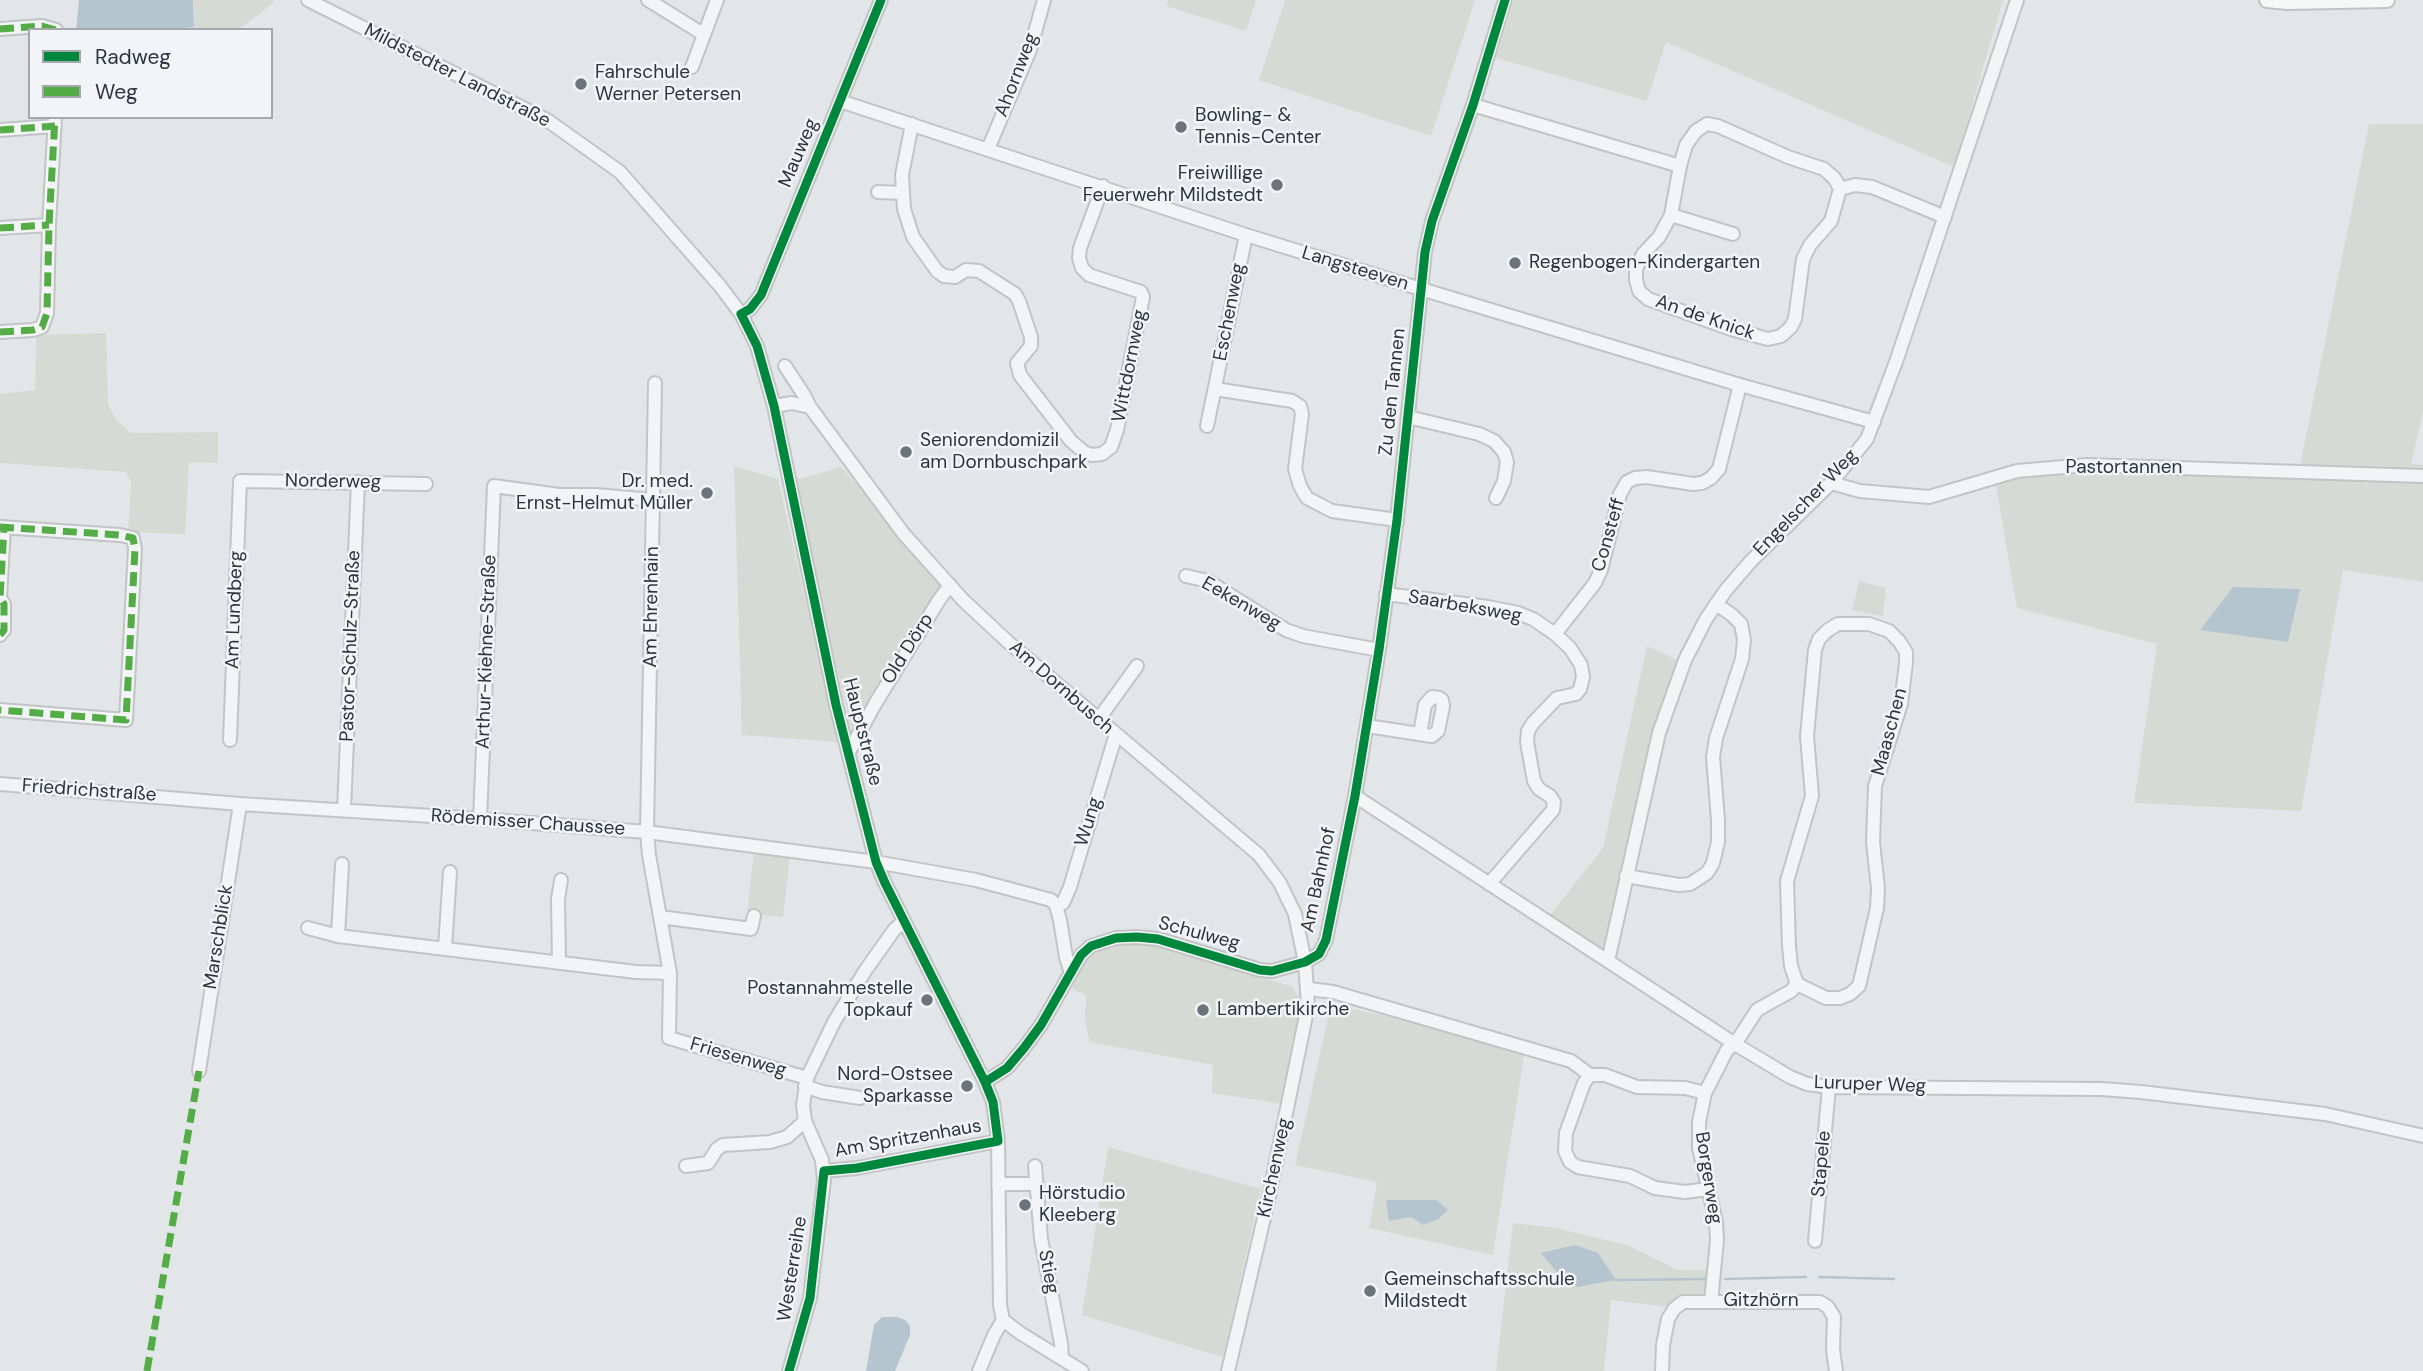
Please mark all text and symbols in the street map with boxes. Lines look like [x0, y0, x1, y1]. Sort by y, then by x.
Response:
street label: Mildstedter Landstraße [360, 19, 554, 133]
legend [28, 28, 273, 119]
street label: Ahornweg [991, 30, 1043, 120]
text: Radweg [95, 43, 171, 71]
place label: Fahrschule Werner Petersen [595, 62, 741, 106]
marker: Fahrschule Werner Petersen [573, 76, 589, 92]
text: Weg [95, 78, 138, 106]
place label: Bowling- & Tennis-Center [1195, 105, 1321, 149]
street label: Mauweg [774, 115, 824, 191]
marker: Bowling- & Tennis-Center [1173, 119, 1189, 135]
place label: Freiwillige Feuerwehr Mildstedt [1083, 163, 1263, 207]
marker: Freiwillige Feuerwehr Mildstedt [1269, 177, 1285, 193]
street label: Langsteeven [1299, 242, 1411, 296]
place label: Regenbogen-Kindergarten [1529, 252, 1760, 274]
marker: Regenbogen-Kindergarten [1507, 255, 1523, 271]
street label: Eschenweg [1209, 261, 1251, 363]
street label: An de Knick [1652, 290, 1758, 346]
street label: Wittdornweg [1108, 308, 1152, 424]
street label: Zu den Tannen [1375, 327, 1411, 457]
place label: Seniorendomizil am Dornbuschpark [920, 430, 1088, 474]
marker: Seniorendomizil am Dornbuschpark [898, 444, 914, 460]
street label: Engelscher Weg [1749, 445, 1863, 561]
street label: Pastortannen [2066, 457, 2182, 479]
street label: Norderweg [285, 470, 381, 494]
place label: Dr. med. Ernst-Helmut Müller [516, 471, 693, 515]
marker: Dr. med. Ernst-Helmut Müller [699, 485, 715, 501]
street label: Consteff [1588, 495, 1630, 575]
street label: Am Ehrenhain [640, 546, 664, 668]
street label: Am Lundberg [222, 550, 248, 670]
street label: Pastor-Schulz-Straße [336, 550, 366, 742]
street label: Arthur-Kiehne-Straße [472, 554, 502, 750]
street label: Eekenweg [1197, 572, 1285, 636]
street label: Saarbeksweg [1406, 586, 1524, 628]
street label: Old Dörp [877, 609, 939, 689]
street label: Am Dornbusch [1004, 636, 1118, 740]
street label: Hauptstraße [838, 676, 886, 788]
street label: Maaschen [1867, 686, 1913, 778]
street label: Friedrichstraße [21, 775, 157, 807]
street label: Wung [1071, 795, 1107, 849]
street label: Rödemisser Chaussee [430, 805, 626, 841]
street label: Am Bahnhof [1297, 825, 1341, 935]
street label: Marschblick [199, 883, 239, 991]
street label: Schulweg [1156, 912, 1242, 956]
place label: Postannahmestelle Topkauf [747, 978, 913, 1022]
marker: Postannahmestelle Topkauf [919, 992, 935, 1008]
place label: Lambertikirche [1217, 999, 1349, 1021]
marker: Lambertikirche [1195, 1002, 1211, 1018]
street label: Friesenweg [687, 1033, 789, 1083]
place label: Nord-Ostsee Sparkasse [837, 1064, 953, 1108]
street label: Luruper Weg [1813, 1072, 1927, 1098]
marker: Nord-Ostsee Sparkasse [959, 1078, 975, 1094]
street label: Am Spritzenhaus [833, 1115, 983, 1163]
street label: Kirchenweg [1253, 1116, 1297, 1220]
street label: Borgerweg [1689, 1130, 1727, 1226]
street label: Stapele [1808, 1130, 1836, 1198]
place label: Hörstudio Kleeberg [1039, 1183, 1125, 1227]
marker: Hörstudio Kleeberg [1017, 1197, 1033, 1213]
street label: Westerreihe [773, 1215, 813, 1323]
street label: Stieg [1033, 1248, 1063, 1296]
place label: Gemeinschaftsschule Mildstedt [1384, 1269, 1575, 1313]
marker: Gemeinschaftsschule Mildstedt [1362, 1283, 1378, 1299]
street label: Gitzhörn [1723, 1290, 1799, 1312]

